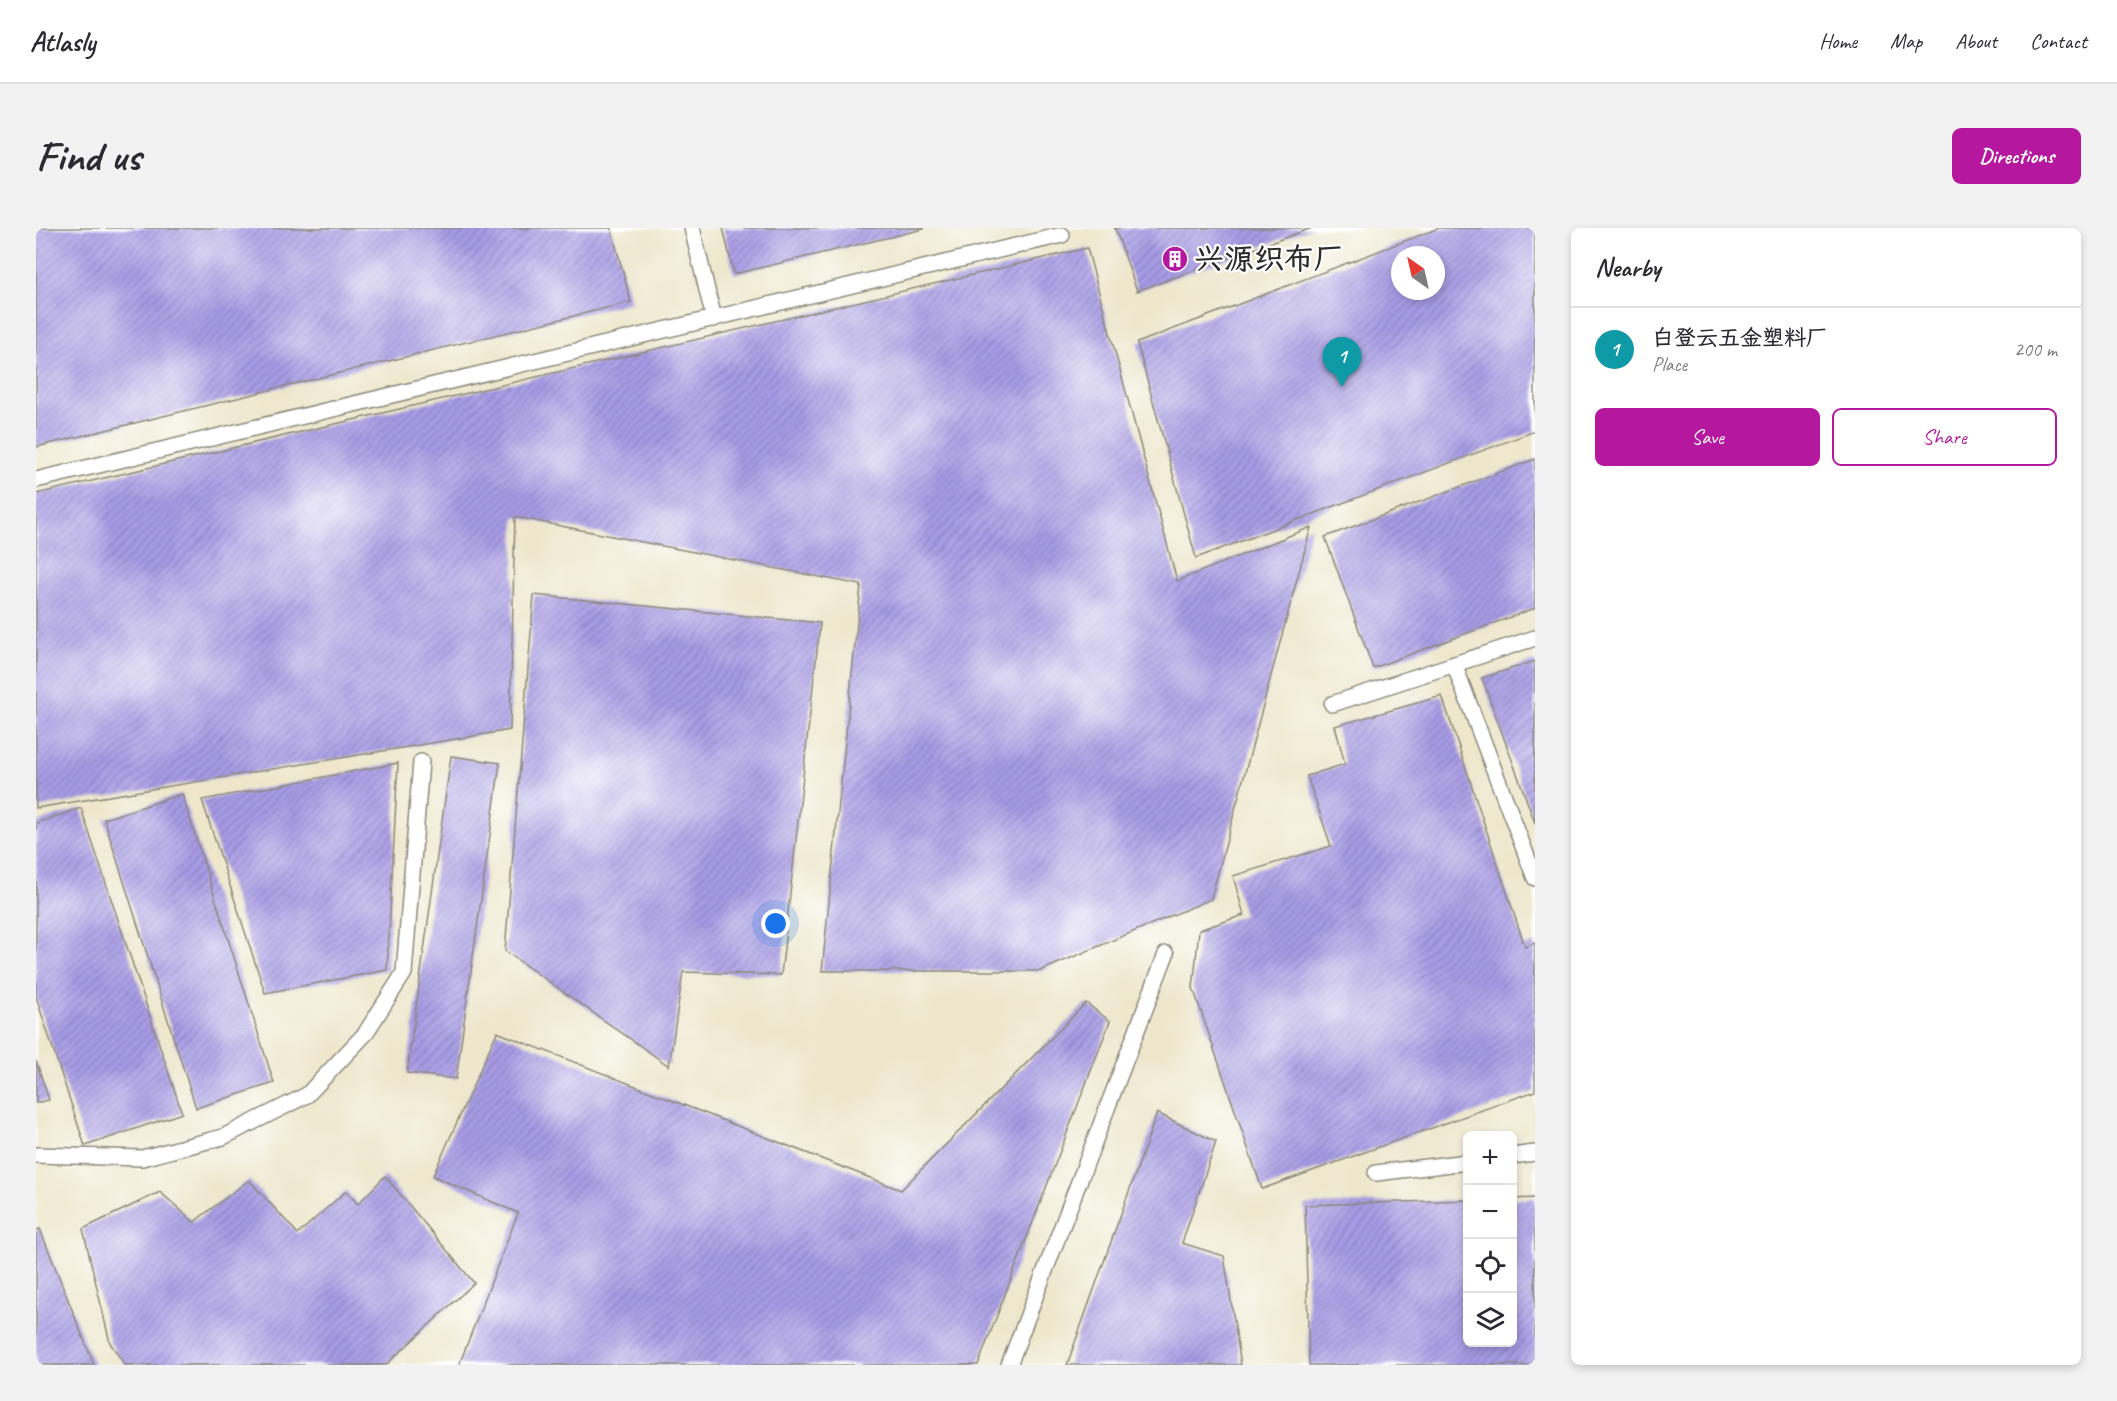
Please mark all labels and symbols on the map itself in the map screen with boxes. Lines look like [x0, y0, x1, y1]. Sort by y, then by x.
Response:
place label: 兴源织布厂 [1194, 240, 1344, 278]
building icon: 兴源织布厂 [1160, 244, 1190, 274]
north arrow [1391, 246, 1445, 300]
pin: 1 [1322, 338, 1362, 387]
your location [761, 909, 790, 938]

